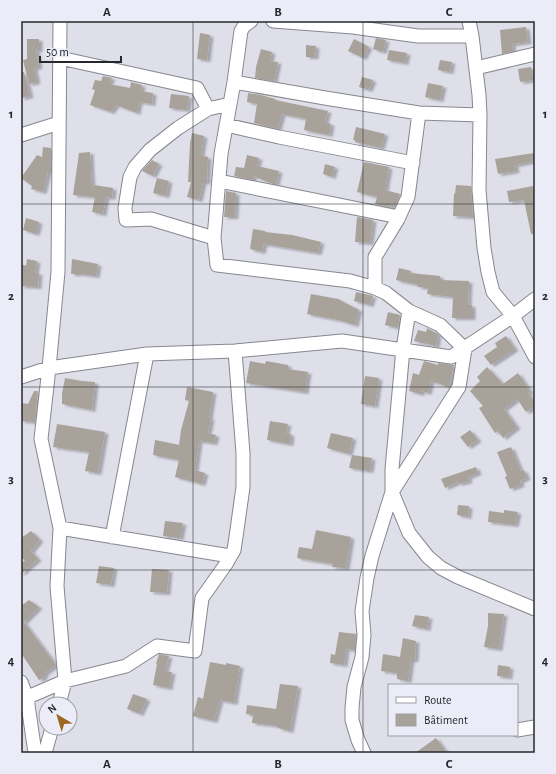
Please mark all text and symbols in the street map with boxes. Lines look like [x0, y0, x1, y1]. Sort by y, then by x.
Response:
text: A [103, 6, 111, 19]
text: B [274, 6, 282, 19]
text: C [446, 6, 453, 19]
scale bar [40, 38, 121, 64]
text: 50 m [46, 46, 69, 58]
text: 1 [9, 108, 13, 121]
text: 1 [543, 108, 547, 121]
text: 2 [8, 290, 14, 303]
text: 2 [542, 290, 548, 303]
text: 3 [8, 473, 14, 486]
text: 3 [542, 473, 548, 486]
text: 4 [8, 655, 15, 668]
text: 4 [542, 655, 549, 668]
legend [388, 684, 518, 736]
text: Route [424, 694, 451, 706]
north arrow [38, 696, 78, 736]
text: N [46, 702, 59, 715]
text: Bâtiment [424, 714, 468, 726]
text: A [103, 758, 111, 771]
text: B [274, 758, 282, 771]
text: C [446, 758, 453, 771]

